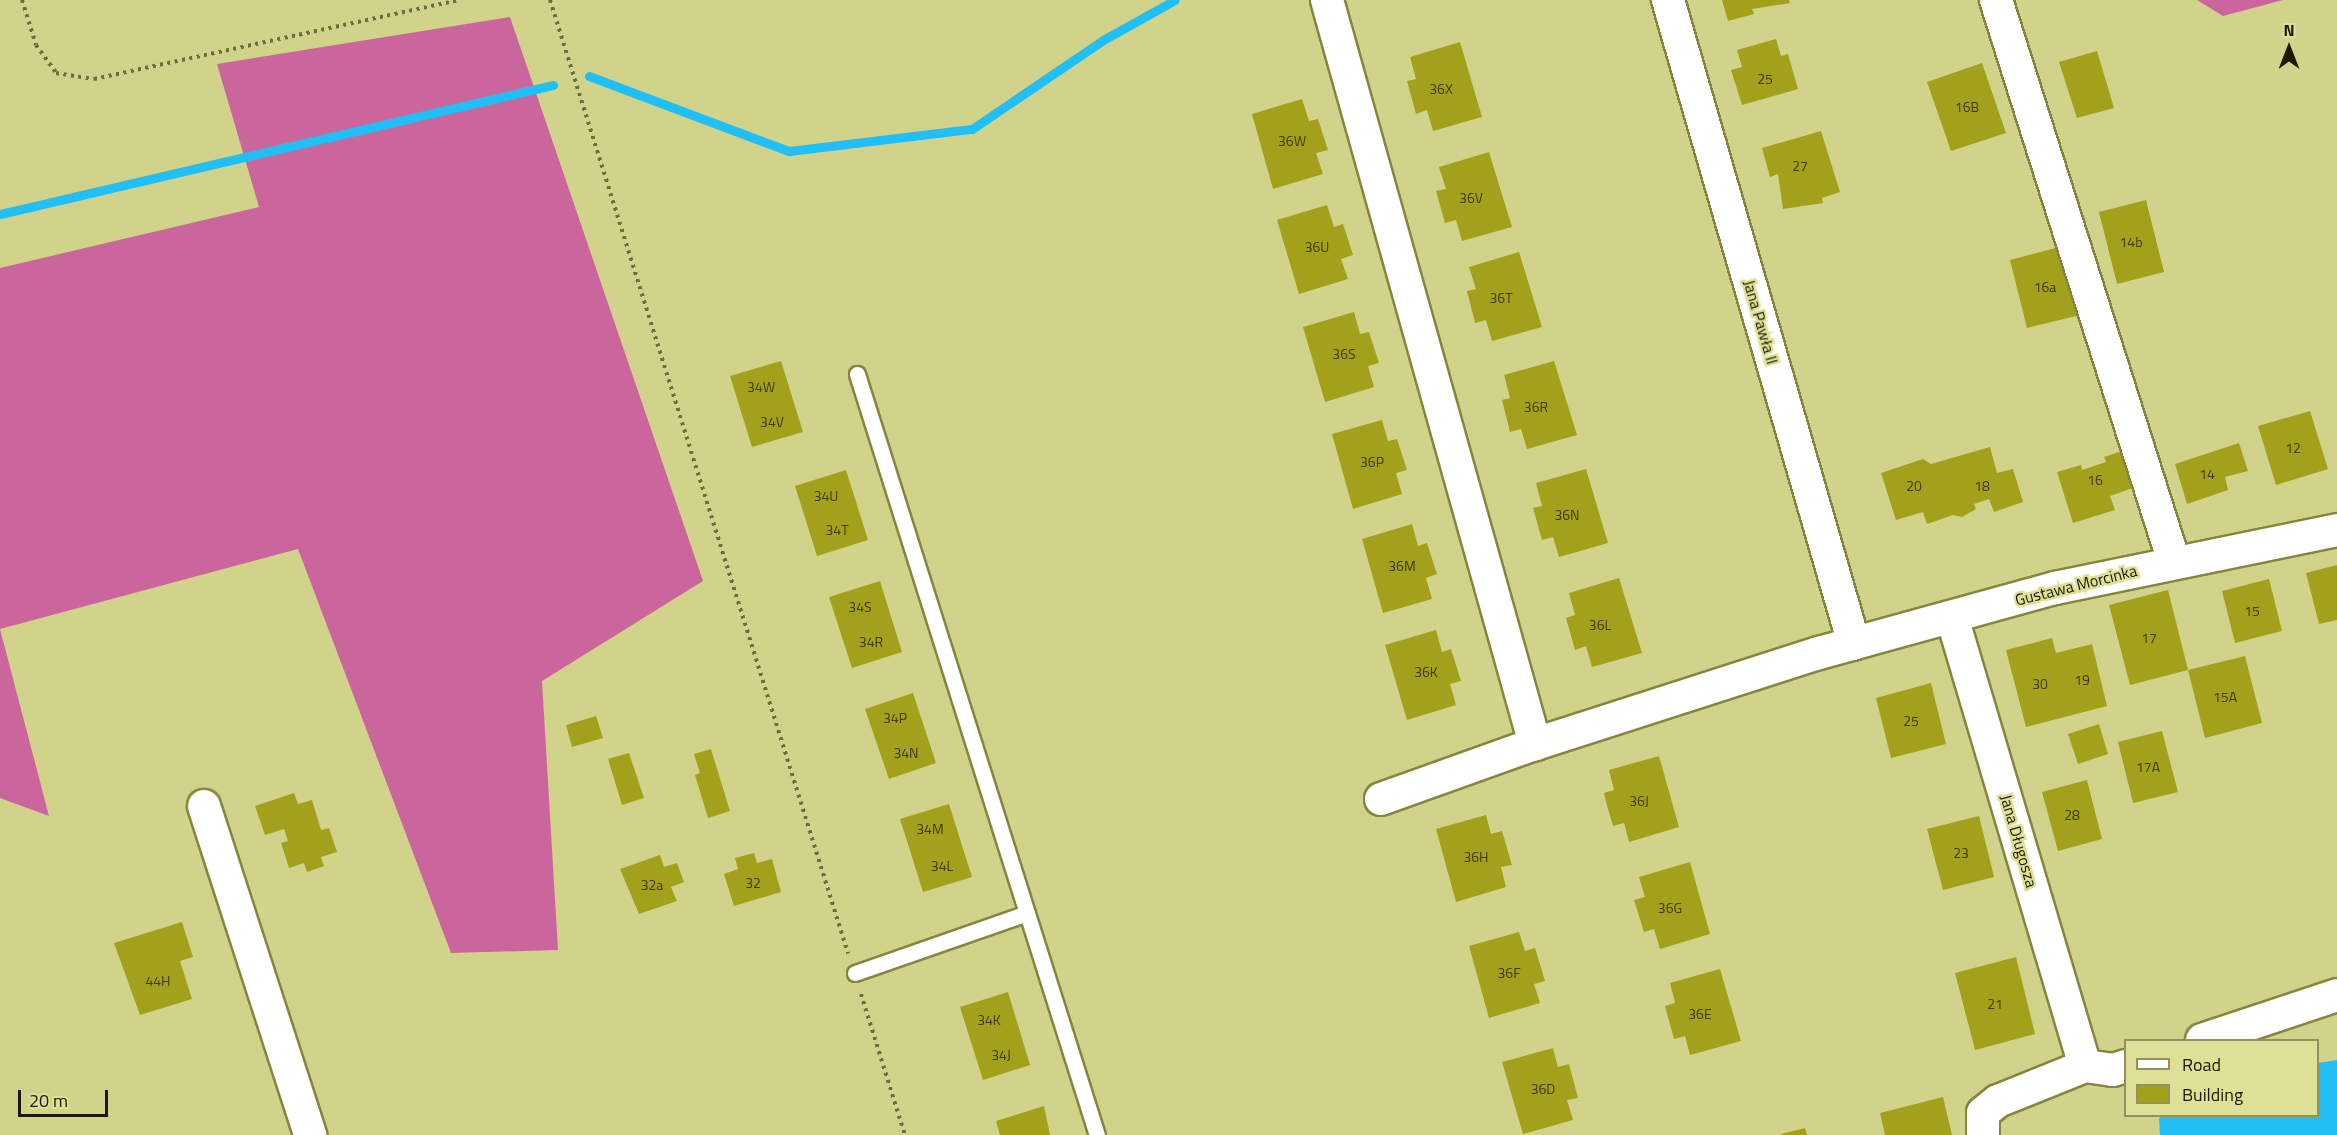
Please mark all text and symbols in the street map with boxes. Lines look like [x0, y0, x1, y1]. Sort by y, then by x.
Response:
north arrow [2259, 18, 2319, 78]
text: N [2283, 18, 2295, 42]
house number: 25 [1757, 71, 1773, 87]
house number: 36X [1429, 81, 1453, 97]
house number: 16B [1955, 99, 1979, 115]
house number: 36W [1278, 133, 1306, 149]
house number: 27 [1792, 158, 1808, 174]
house number: 36V [1459, 190, 1483, 206]
house number: 14b [2119, 234, 2143, 250]
house number: 36U [1305, 239, 1329, 255]
street label: Jana Pawła II [1740, 278, 1782, 366]
house number: 16a [2034, 279, 2056, 295]
house number: 36T [1489, 290, 1513, 306]
house number: 36S [1332, 346, 1356, 362]
house number: 34W [747, 379, 775, 395]
house number: 36R [1524, 399, 1548, 415]
house number: 34V [760, 414, 784, 430]
house number: 12 [2285, 440, 2301, 456]
house number: 36P [1360, 454, 1384, 470]
house number: 14 [2199, 466, 2215, 482]
house number: 16 [2087, 472, 2103, 488]
house number: 20 [1906, 478, 1922, 494]
house number: 18 [1974, 478, 1990, 494]
house number: 34U [814, 488, 838, 504]
house number: 36N [1554, 507, 1580, 523]
house number: 34T [825, 522, 849, 538]
house number: 36M [1388, 558, 1416, 574]
street label: Gustawa Morcinka [2013, 561, 2139, 609]
house number: 34S [848, 599, 872, 615]
house number: 15 [2244, 603, 2260, 619]
house number: 36L [1589, 617, 1611, 633]
house number: 17 [2141, 630, 2157, 646]
house number: 34R [859, 634, 883, 650]
house number: 36K [1414, 664, 1438, 680]
house number: 19 [2074, 672, 2090, 688]
house number: 30 [2032, 676, 2048, 692]
house number: 15A [2213, 689, 2237, 705]
house number: 34P [883, 710, 907, 726]
house number: 25 [1903, 713, 1919, 729]
house number: 34N [893, 745, 919, 761]
house number: 17A [2136, 759, 2160, 775]
street label: Jana Długosza [1997, 792, 2041, 890]
house number: 36J [1629, 793, 1649, 809]
house number: 28 [2064, 807, 2080, 823]
house number: 34M [916, 821, 944, 837]
house number: 23 [1953, 845, 1969, 861]
house number: 36H [1463, 849, 1489, 865]
house number: 34L [931, 858, 953, 874]
house number: 32 [745, 875, 761, 891]
house number: 32a [641, 877, 663, 893]
house number: 36G [1658, 900, 1682, 916]
house number: 36F [1497, 965, 1521, 981]
house number: 44H [145, 973, 171, 989]
house number: 21 [1987, 996, 2003, 1012]
house number: 36E [1688, 1006, 1712, 1022]
house number: 34K [977, 1012, 1001, 1028]
legend [2124, 1039, 2319, 1117]
house number: 34J [991, 1047, 1011, 1063]
text: Road [2182, 1051, 2221, 1078]
scale bar [21, 1078, 111, 1116]
house number: 36D [1531, 1081, 1555, 1097]
text: Building [2182, 1081, 2243, 1108]
text: 20 m [29, 1087, 68, 1114]

